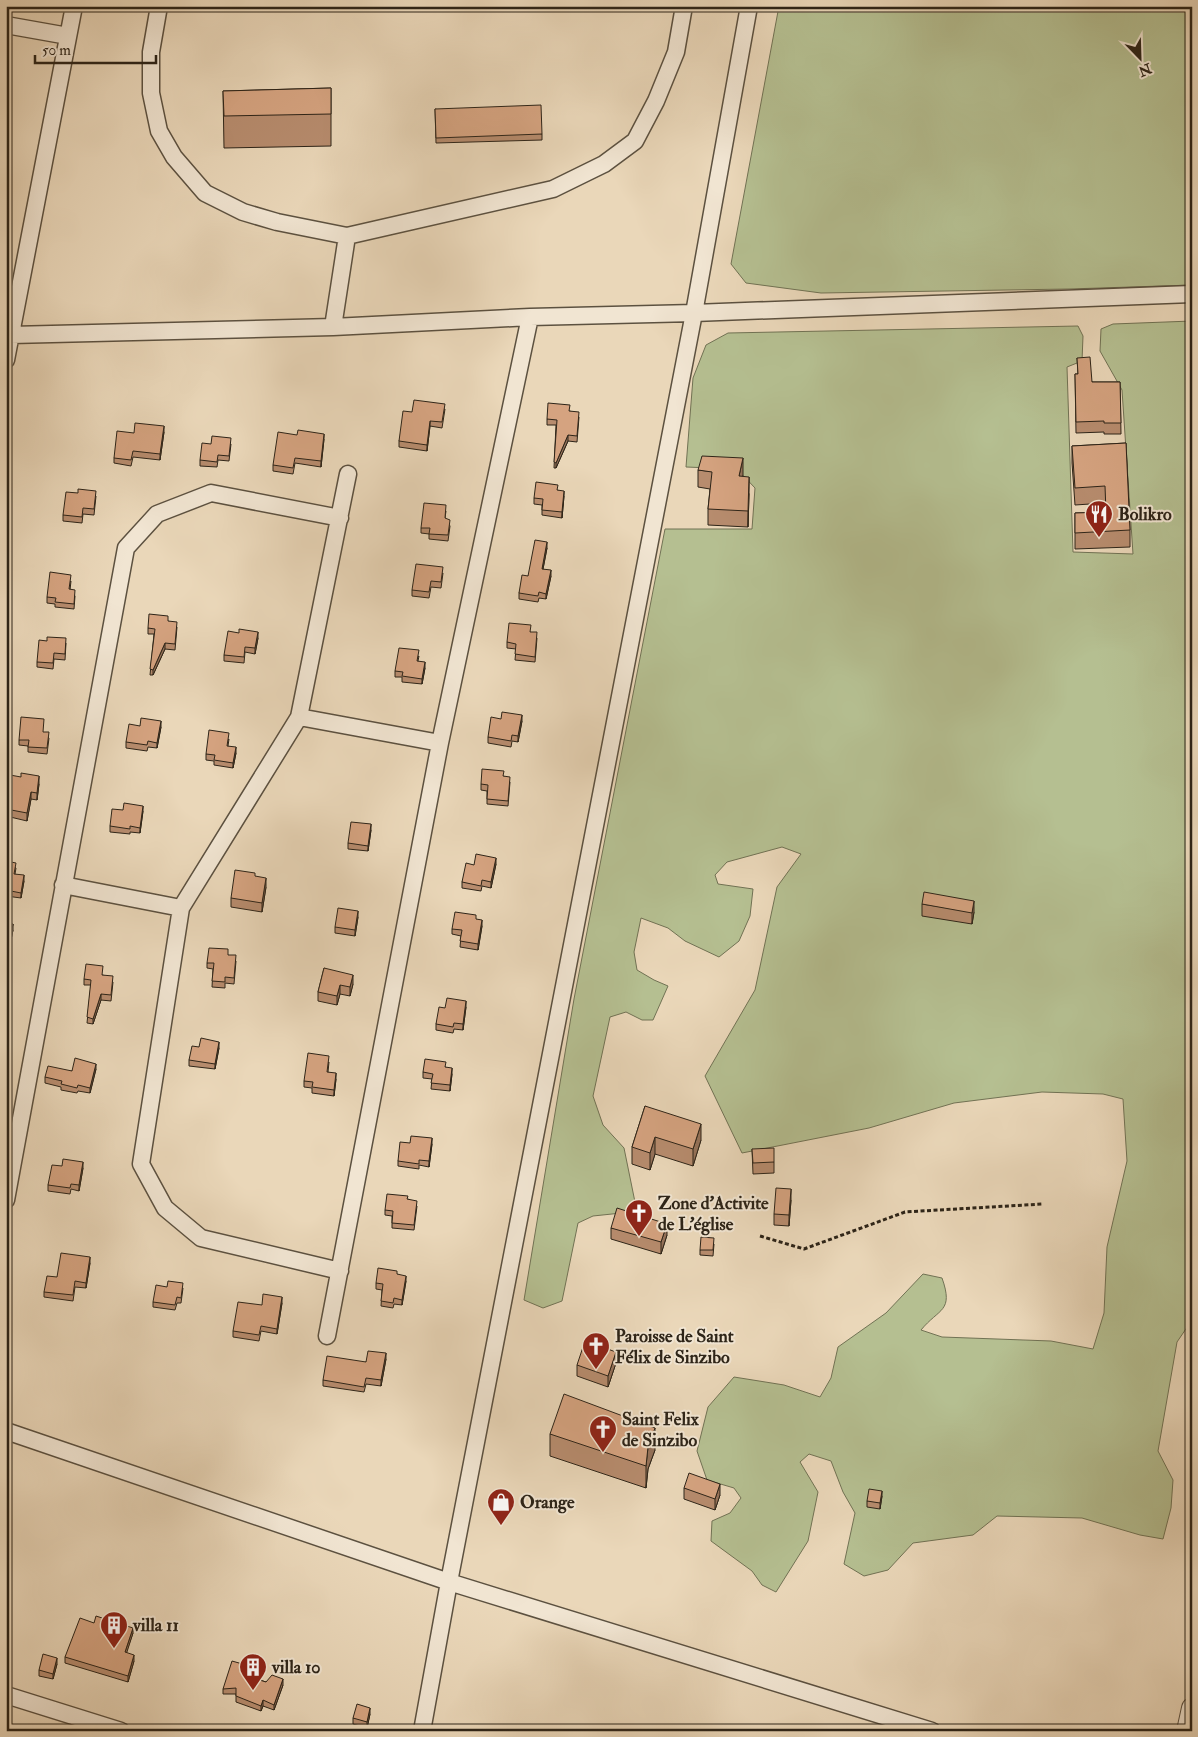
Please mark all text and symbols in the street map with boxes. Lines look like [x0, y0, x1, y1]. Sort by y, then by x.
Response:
scale bar [35, 32, 156, 64]
north arrow [1116, 32, 1166, 82]
text: 50 m [42, 41, 71, 60]
text: N [1135, 59, 1155, 80]
restaurant icon: Bolikro [1084, 499, 1114, 538]
place label: Bolikro [1118, 503, 1172, 526]
place label: Zone d'Activite de L'église [658, 1192, 769, 1236]
church icon: Zone d'Activite de L'église [624, 1198, 654, 1237]
place label: Paroisse de Saint Félix de Sinzibo [615, 1325, 734, 1369]
church icon: Paroisse de Saint Félix de Sinzibo [581, 1331, 611, 1370]
place label: Saint Felix de Sinzibo [622, 1408, 700, 1452]
church icon: Saint Felix de Sinzibo [588, 1414, 618, 1453]
shop icon: Orange [486, 1487, 516, 1526]
place label: Orange [520, 1491, 575, 1514]
building icon: villa 11 [99, 1610, 129, 1649]
place label: villa 11 [132, 1614, 179, 1637]
building icon: villa 10 [238, 1652, 268, 1691]
place label: villa 10 [271, 1656, 321, 1679]

